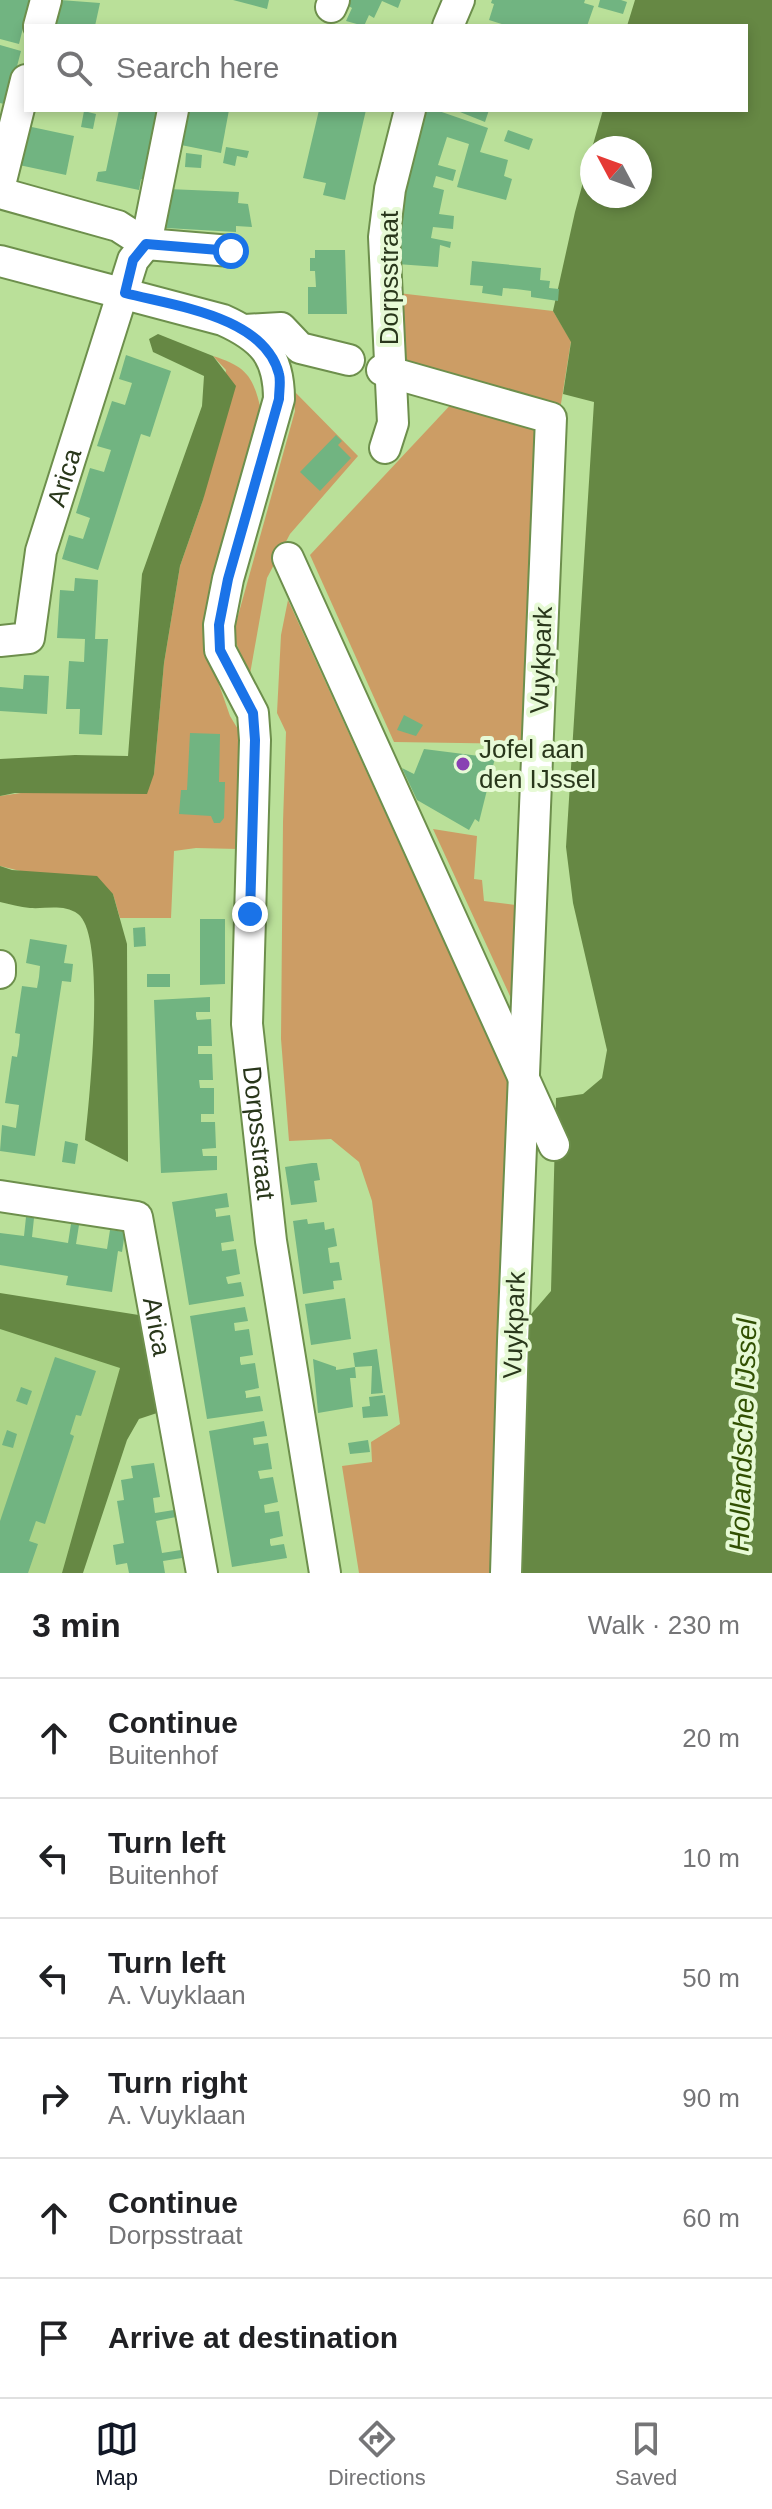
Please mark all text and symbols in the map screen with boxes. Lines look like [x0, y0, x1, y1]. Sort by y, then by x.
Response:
search box [24, 24, 748, 112]
icon: search [52, 46, 96, 90]
text: Search here [116, 51, 279, 84]
north arrow [580, 136, 652, 208]
street label: Dorpsstraat [374, 210, 404, 345]
route start [213, 233, 249, 269]
street label: Arica [41, 444, 88, 510]
street label: Vuykpark [524, 605, 558, 714]
place label: Jofel aan den IJssel [479, 734, 596, 794]
marker: Jofel aan den IJssel [454, 755, 472, 773]
route end [232, 896, 268, 932]
street label: Dorpsstraat [237, 1064, 281, 1202]
street label: Vuykpark [497, 1270, 531, 1379]
street label: Arica [137, 1295, 177, 1359]
water label: Hollandsche IJssel [723, 1317, 763, 1552]
text: 3 min [32, 1606, 121, 1644]
text: Walk · 230 m [588, 1610, 740, 1640]
text: Continue [108, 1706, 238, 1739]
icon: ahead [32, 1716, 76, 1760]
text: 20 m [682, 1723, 740, 1753]
text: Buitenhof [108, 1740, 218, 1770]
text: Turn left [108, 1826, 226, 1859]
icon: left [32, 1836, 76, 1880]
text: 10 m [682, 1843, 740, 1873]
text: Buitenhof [108, 1860, 218, 1890]
text: Turn left [108, 1946, 226, 1979]
icon: left [32, 1956, 76, 2000]
text: 50 m [682, 1963, 740, 1993]
text: A. Vuyklaan [108, 1980, 246, 2010]
text: Turn right [108, 2066, 247, 2099]
icon: right [32, 2076, 76, 2120]
text: 90 m [682, 2083, 740, 2113]
text: A. Vuyklaan [108, 2100, 246, 2130]
text: Continue [108, 2186, 238, 2219]
icon: ahead [32, 2196, 76, 2240]
text: 60 m [682, 2203, 740, 2233]
text: Dorpsstraat [108, 2220, 242, 2250]
icon: arrive [32, 2316, 76, 2360]
text: Arrive at destination [108, 2321, 398, 2354]
tab: Map [95, 2417, 139, 2491]
tab: Directions [328, 2417, 426, 2491]
tab: Saved [615, 2417, 677, 2491]

